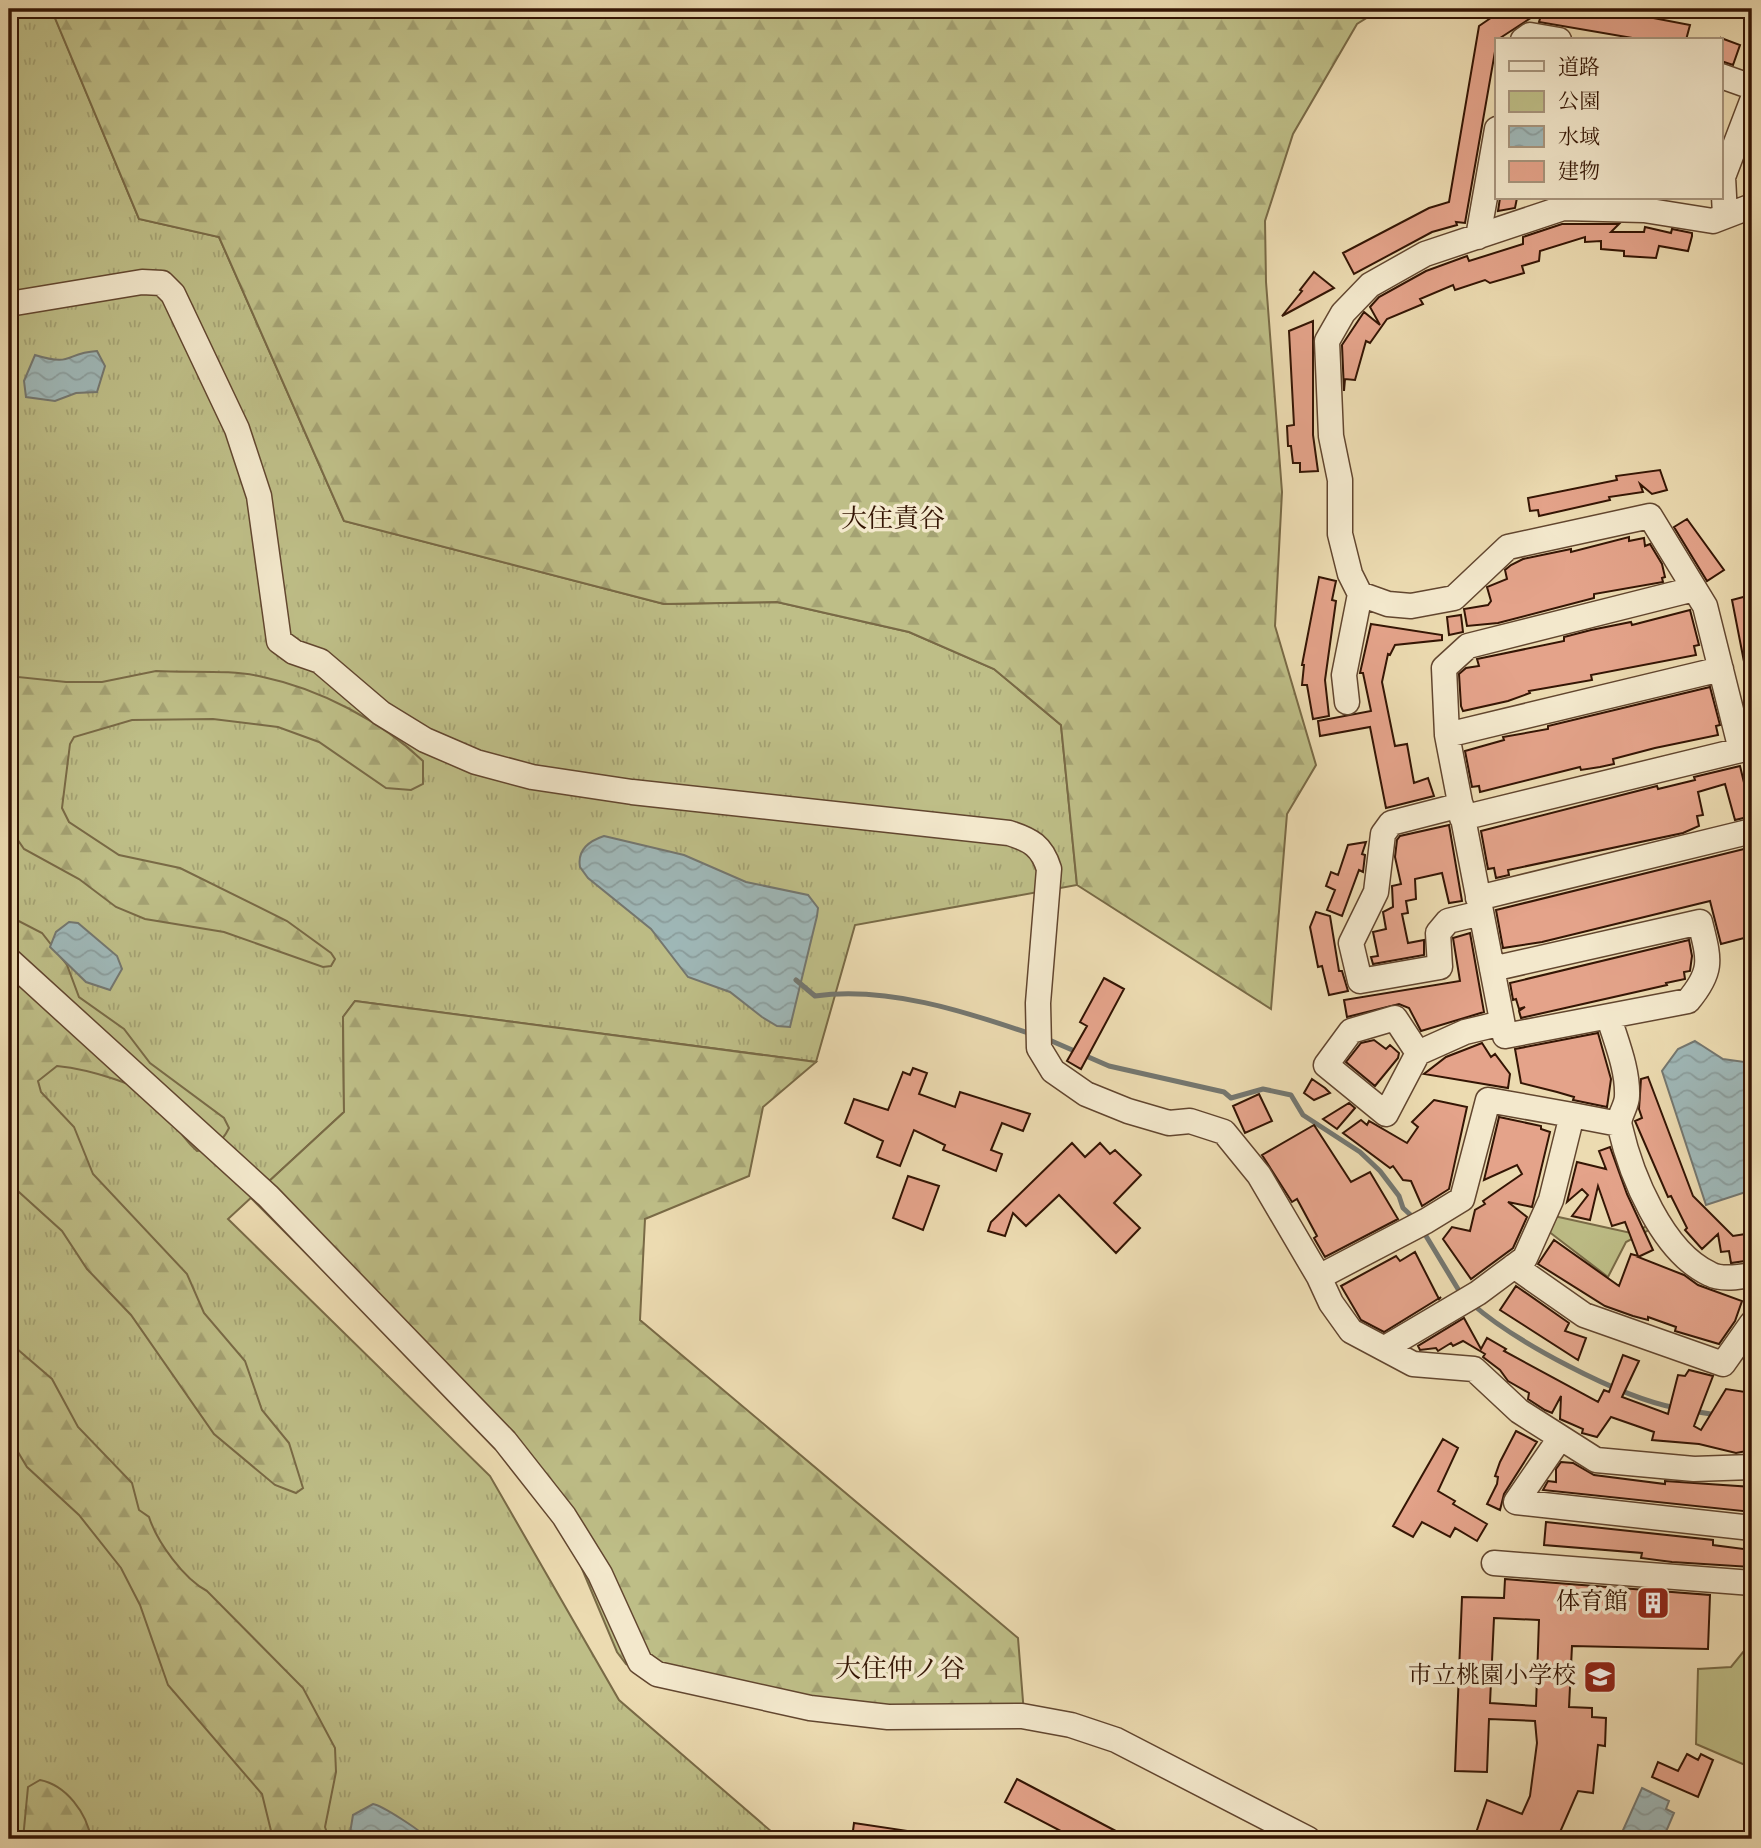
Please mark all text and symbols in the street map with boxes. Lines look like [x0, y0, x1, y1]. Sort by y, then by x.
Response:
legend [1495, 38, 1722, 200]
text: 道路 [1558, 54, 1600, 83]
text: 公園 [1558, 88, 1600, 117]
text: 水域 [1558, 124, 1600, 153]
text: 建物 [1558, 158, 1600, 187]
district label: 大住責谷 [841, 502, 945, 538]
building icon: 体育館 [1634, 1584, 1672, 1622]
place label: 体育館 [1556, 1586, 1628, 1620]
district label: 大住仲ノ谷 [835, 1652, 965, 1688]
school or university icon: 市立桃園小学校 [1581, 1658, 1619, 1696]
place label: 市立桃園小学校 [1408, 1660, 1576, 1694]

